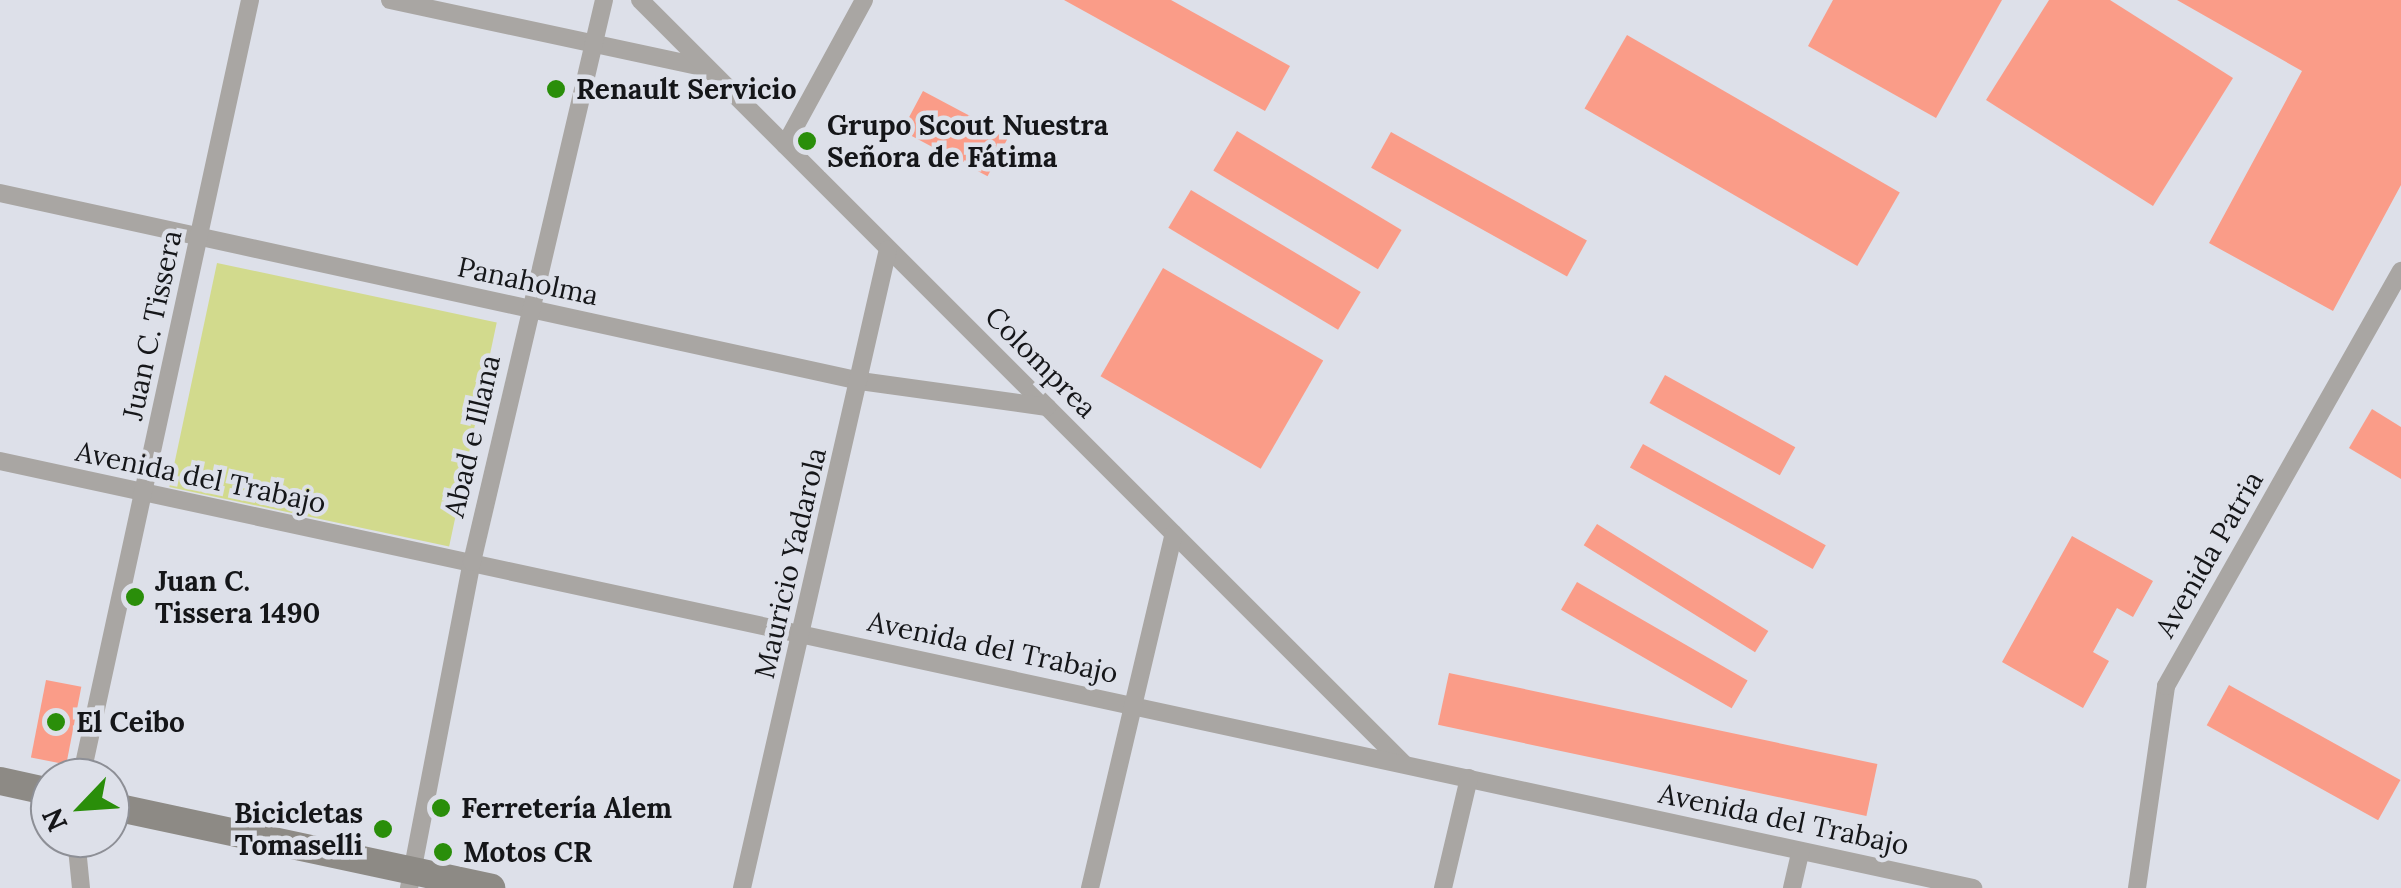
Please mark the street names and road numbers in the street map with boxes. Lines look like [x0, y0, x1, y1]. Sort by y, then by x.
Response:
street label: Juan C. Tissera [115, 227, 189, 423]
street label: Panaholma [455, 250, 601, 312]
street label: Colomprea [978, 299, 1104, 425]
street label: Abad e Illana [437, 352, 507, 520]
street label: Avenida del Trabajo [73, 434, 329, 520]
street label: Mauricio Yadarola [747, 444, 833, 682]
street label: Avenida Patria [2148, 465, 2270, 643]
street label: Avenida del Trabajo [865, 604, 1121, 690]
street label: Avenida del Trabajo [1656, 776, 1912, 862]

